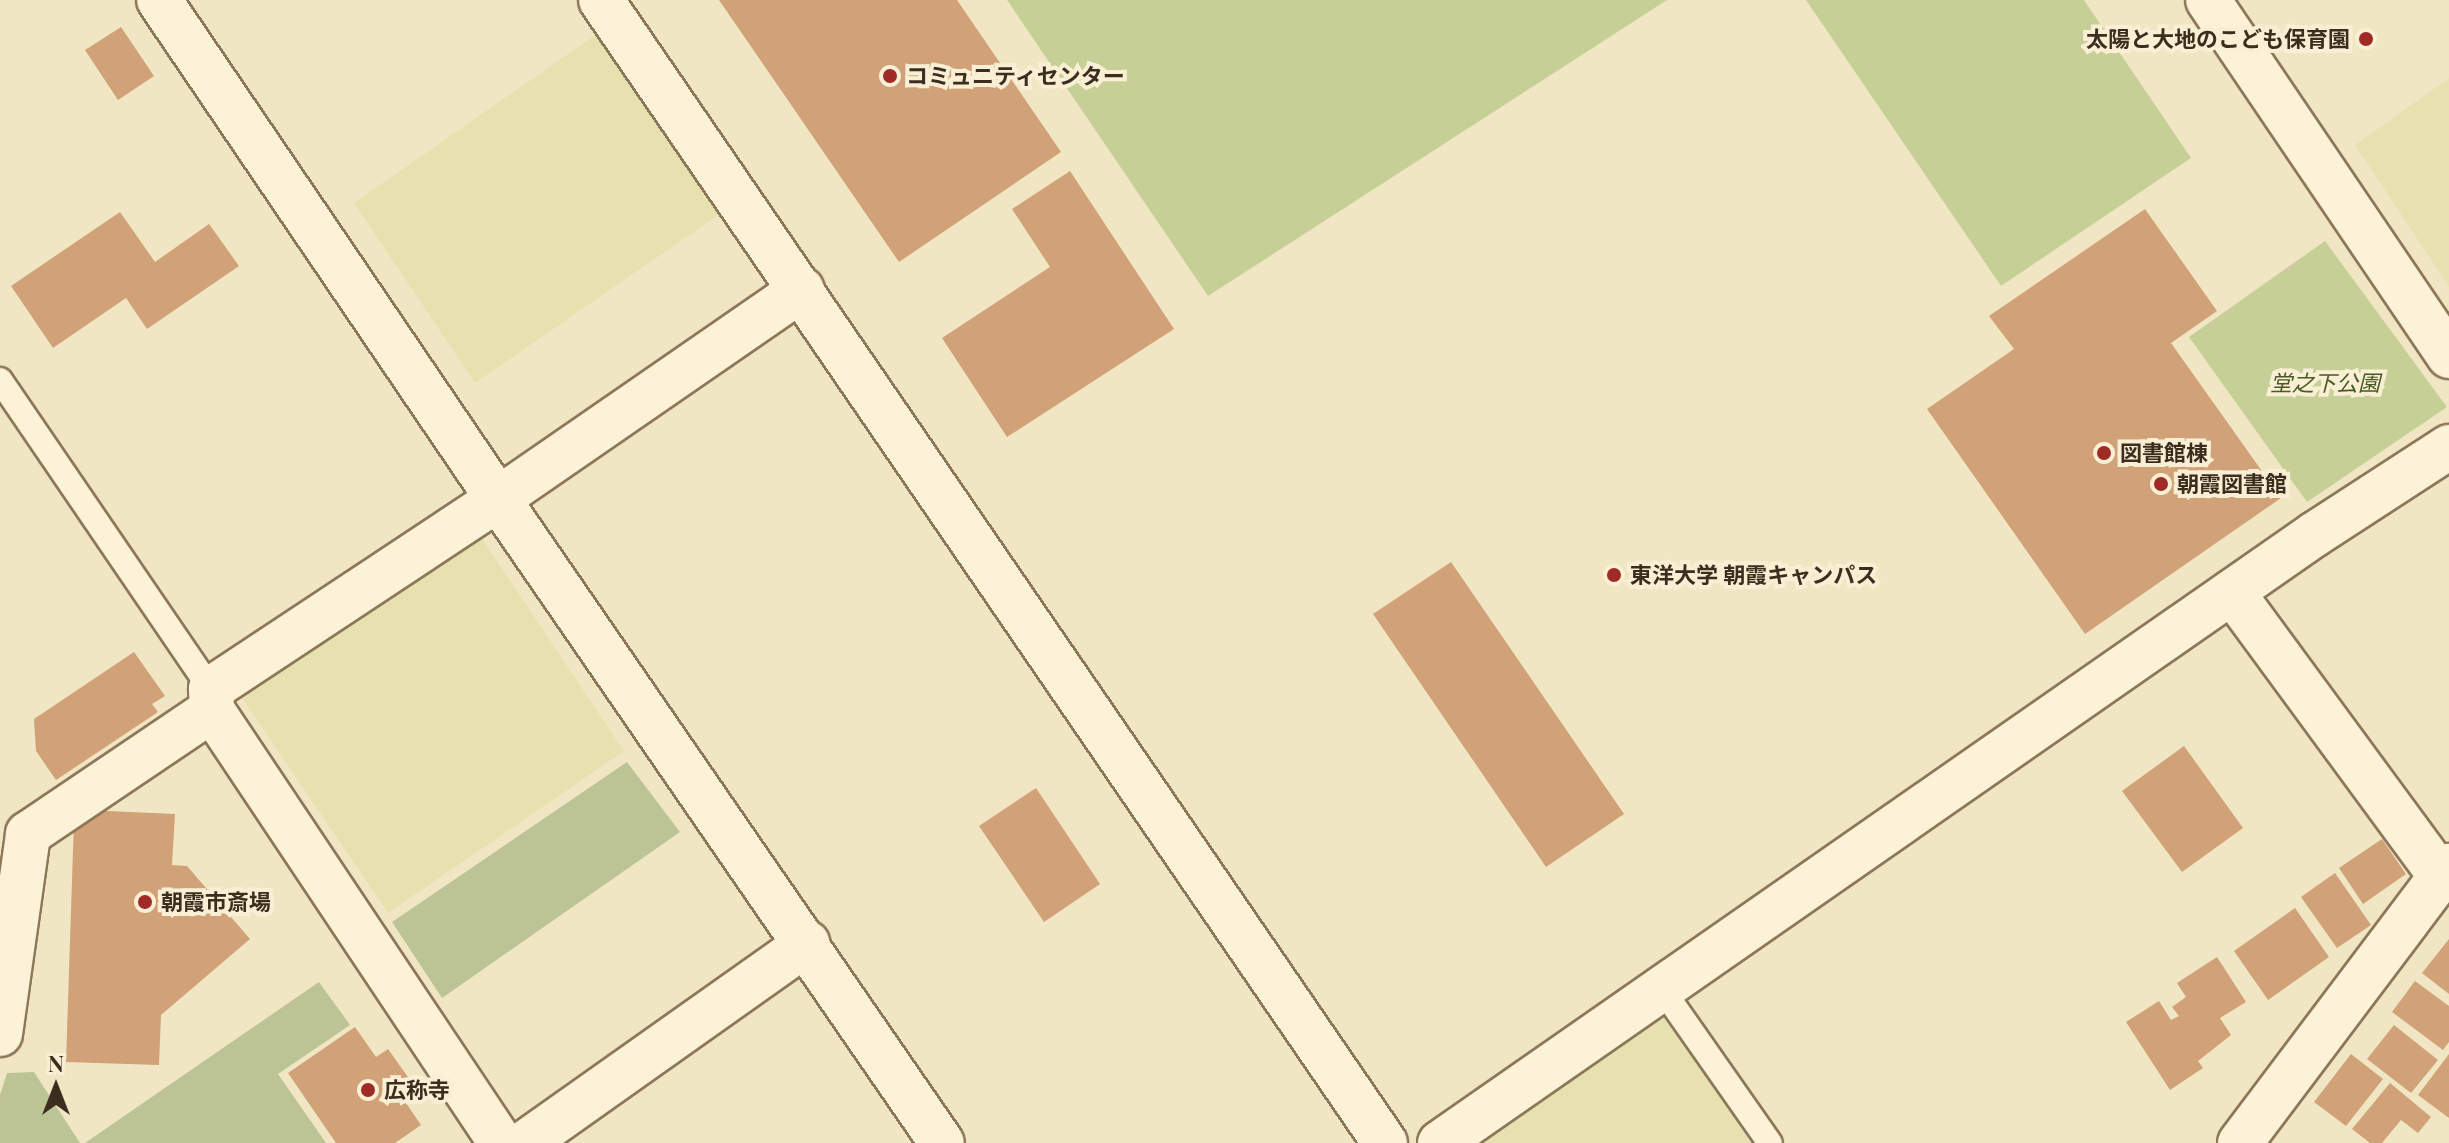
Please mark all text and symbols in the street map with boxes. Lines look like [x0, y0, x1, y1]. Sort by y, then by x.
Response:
place label: 太陽と大地のこども保育園 [2086, 26, 2350, 52]
marker: 太陽と大地のこども保育園 [2357, 30, 2375, 48]
place label: コミュニティセンター [906, 63, 1126, 89]
marker: コミュニティセンター [881, 67, 899, 85]
park label: 堂之下公園 [2270, 370, 2380, 396]
place label: 図書館棟 [2120, 440, 2208, 466]
marker: 図書館棟 [2095, 444, 2113, 462]
place label: 朝霞図書館 [2177, 471, 2287, 497]
marker: 朝霞図書館 [2152, 475, 2170, 493]
place label: 東洋大学 朝霞キャンパス [1630, 562, 1877, 588]
marker: 東洋大学 朝霞キャンパス [1605, 566, 1623, 584]
place label: 朝霞市斎場 [161, 889, 271, 915]
marker: 朝霞市斎場 [136, 893, 154, 911]
north arrow [16, 1047, 96, 1127]
text: N [48, 1048, 64, 1078]
place label: 広称寺 [384, 1077, 450, 1103]
marker: 広称寺 [359, 1081, 377, 1099]

